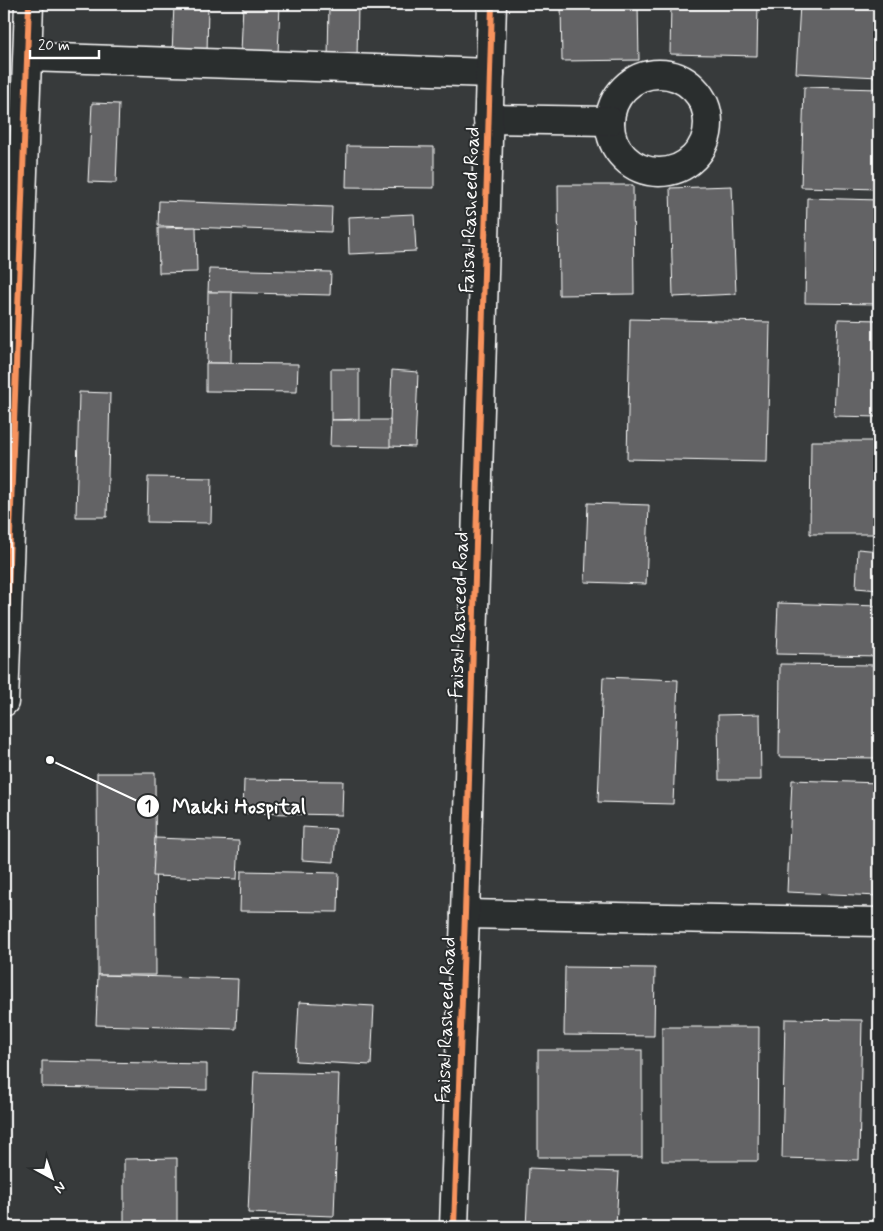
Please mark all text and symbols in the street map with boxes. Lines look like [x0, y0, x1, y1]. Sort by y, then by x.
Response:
scale bar [30, 28, 99, 60]
text: 20 m [38, 36, 70, 56]
street label: Faisal Rasheed Road [454, 126, 487, 294]
street label: Faisal Rasheed Road [443, 531, 476, 699]
callout: Makki Hospital [136, 788, 318, 824]
text: Makki Hospital [172, 793, 306, 821]
text: 1 [145, 797, 151, 817]
street label: Faisal Rasheed Road [430, 936, 463, 1104]
north arrow [28, 1154, 78, 1204]
text: N [50, 1177, 69, 1197]

